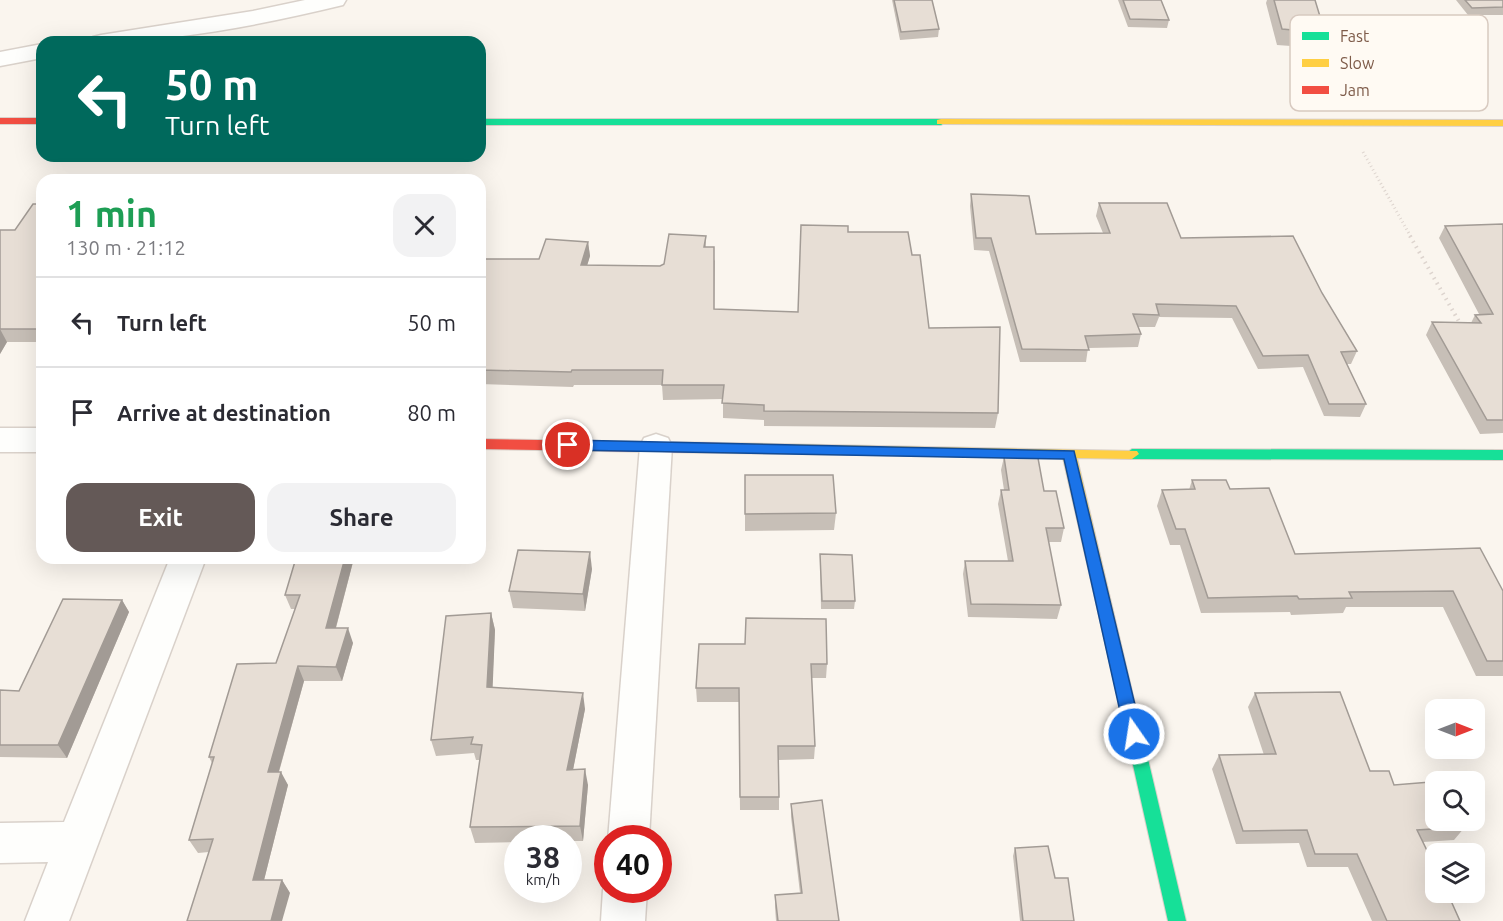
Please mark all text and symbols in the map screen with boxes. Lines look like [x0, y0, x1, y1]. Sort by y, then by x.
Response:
legend [1290, 15, 1488, 111]
text: Fast [1340, 27, 1370, 45]
text: Slow [1340, 54, 1375, 72]
icon: left [66, 60, 144, 138]
text: 50 m [165, 61, 259, 108]
text: Jam [1340, 81, 1370, 99]
text: Turn left [165, 110, 269, 140]
text: 1 min [66, 193, 157, 234]
button: close [393, 194, 456, 257]
text: 130 m · 21:12 [66, 236, 186, 259]
icon: left [66, 306, 99, 339]
text: Turn left [117, 310, 207, 335]
text: 50 m [407, 310, 456, 335]
icon: arrive [66, 396, 99, 429]
text: Arrive at destination [117, 400, 331, 425]
text: 80 m [407, 400, 456, 425]
pin [542, 419, 593, 470]
icon: arrive [551, 428, 584, 461]
button: Exit [66, 483, 255, 552]
button: Share [267, 483, 456, 552]
north arrow [1425, 699, 1485, 759]
map controls [1425, 699, 1485, 903]
position arrow [1102, 702, 1166, 766]
button: search [1425, 771, 1485, 831]
speed limit sign: 40 [594, 825, 672, 903]
text: 38 [526, 840, 560, 874]
button: layers [1425, 843, 1485, 903]
text: km/h [526, 871, 560, 888]

